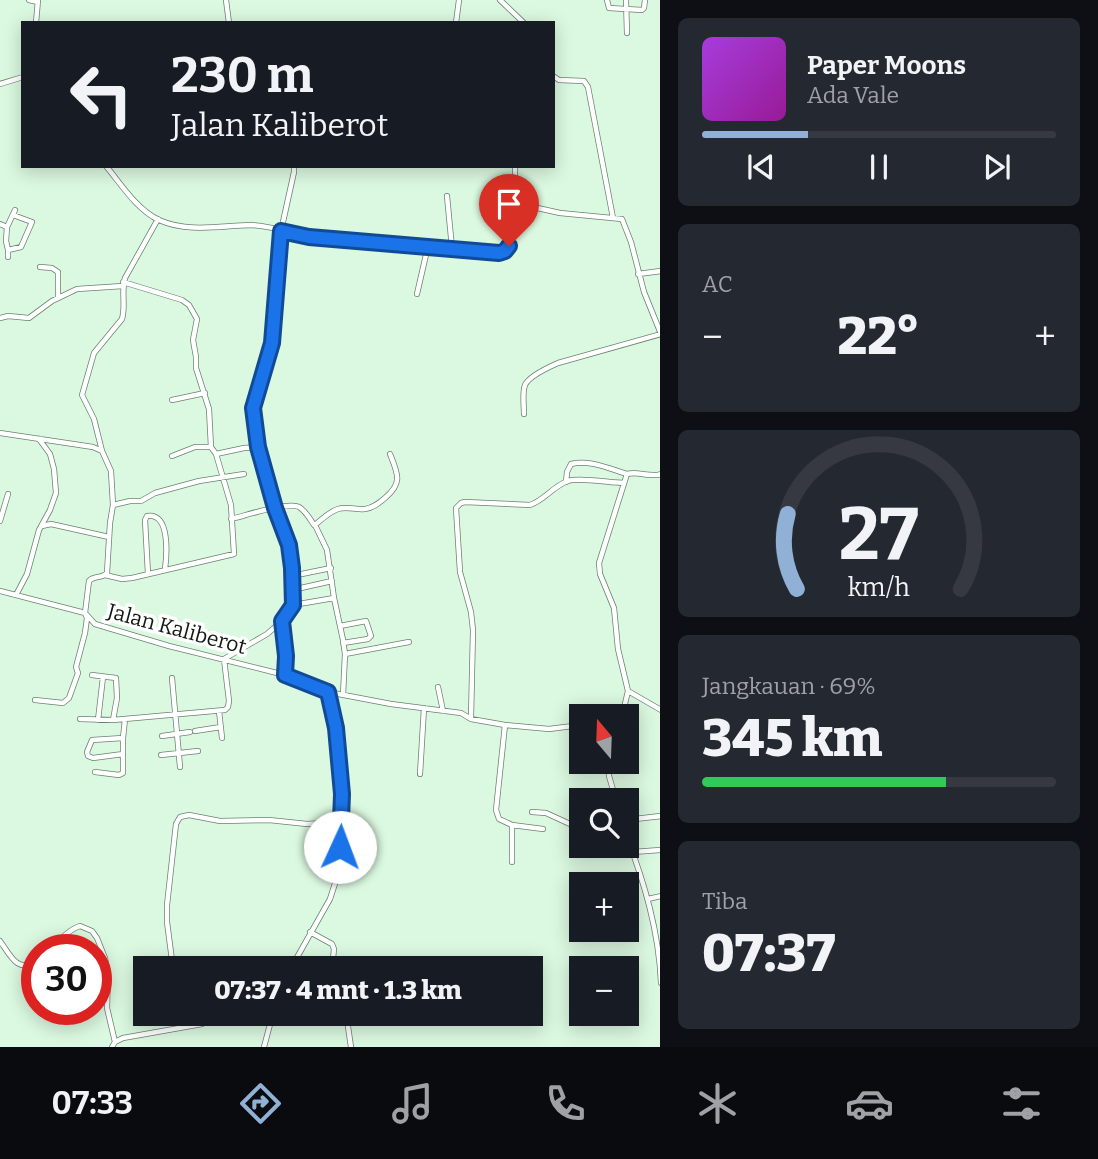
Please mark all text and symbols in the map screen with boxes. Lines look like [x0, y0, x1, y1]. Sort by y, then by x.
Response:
text: 230 m [171, 46, 314, 105]
icon: left [56, 49, 147, 140]
text: Paper Moons [807, 50, 966, 81]
text: Ada Vale [807, 81, 899, 109]
text: Jalan Kaliberot [171, 106, 388, 144]
icon: previous [742, 148, 780, 186]
icon: pause [860, 148, 898, 186]
icon: next [978, 148, 1016, 186]
pin [479, 174, 539, 246]
icon: arrive [490, 185, 528, 223]
text: AC [702, 270, 733, 298]
text: 22° [837, 305, 920, 368]
text: − [702, 314, 723, 360]
text: + [1034, 314, 1056, 360]
text: 27 [839, 492, 919, 579]
text: km/h [848, 573, 910, 603]
street label: Jalan Kaliberot [104, 598, 250, 660]
text: Jangkauan · 69% [702, 672, 876, 700]
north arrow [569, 704, 639, 774]
map controls [569, 704, 639, 1026]
text: 345 km [702, 707, 883, 770]
button: search [569, 788, 639, 858]
position arrow [303, 810, 377, 884]
button: + [569, 872, 639, 942]
text: Tiba [702, 887, 748, 915]
text: 07:37 [702, 922, 835, 985]
speed limit sign: 30 [21, 934, 112, 1025]
button: − [569, 956, 639, 1026]
text: 07:37 · 4 mnt · 1.3 km [214, 975, 462, 1006]
icon: directions [236, 1079, 285, 1128]
icon: music [388, 1079, 437, 1128]
icon: phone [541, 1079, 590, 1128]
icon: climate [693, 1079, 742, 1128]
icon: car [845, 1079, 894, 1128]
icon: filters [997, 1079, 1046, 1128]
text: 07:33 [52, 1084, 133, 1122]

